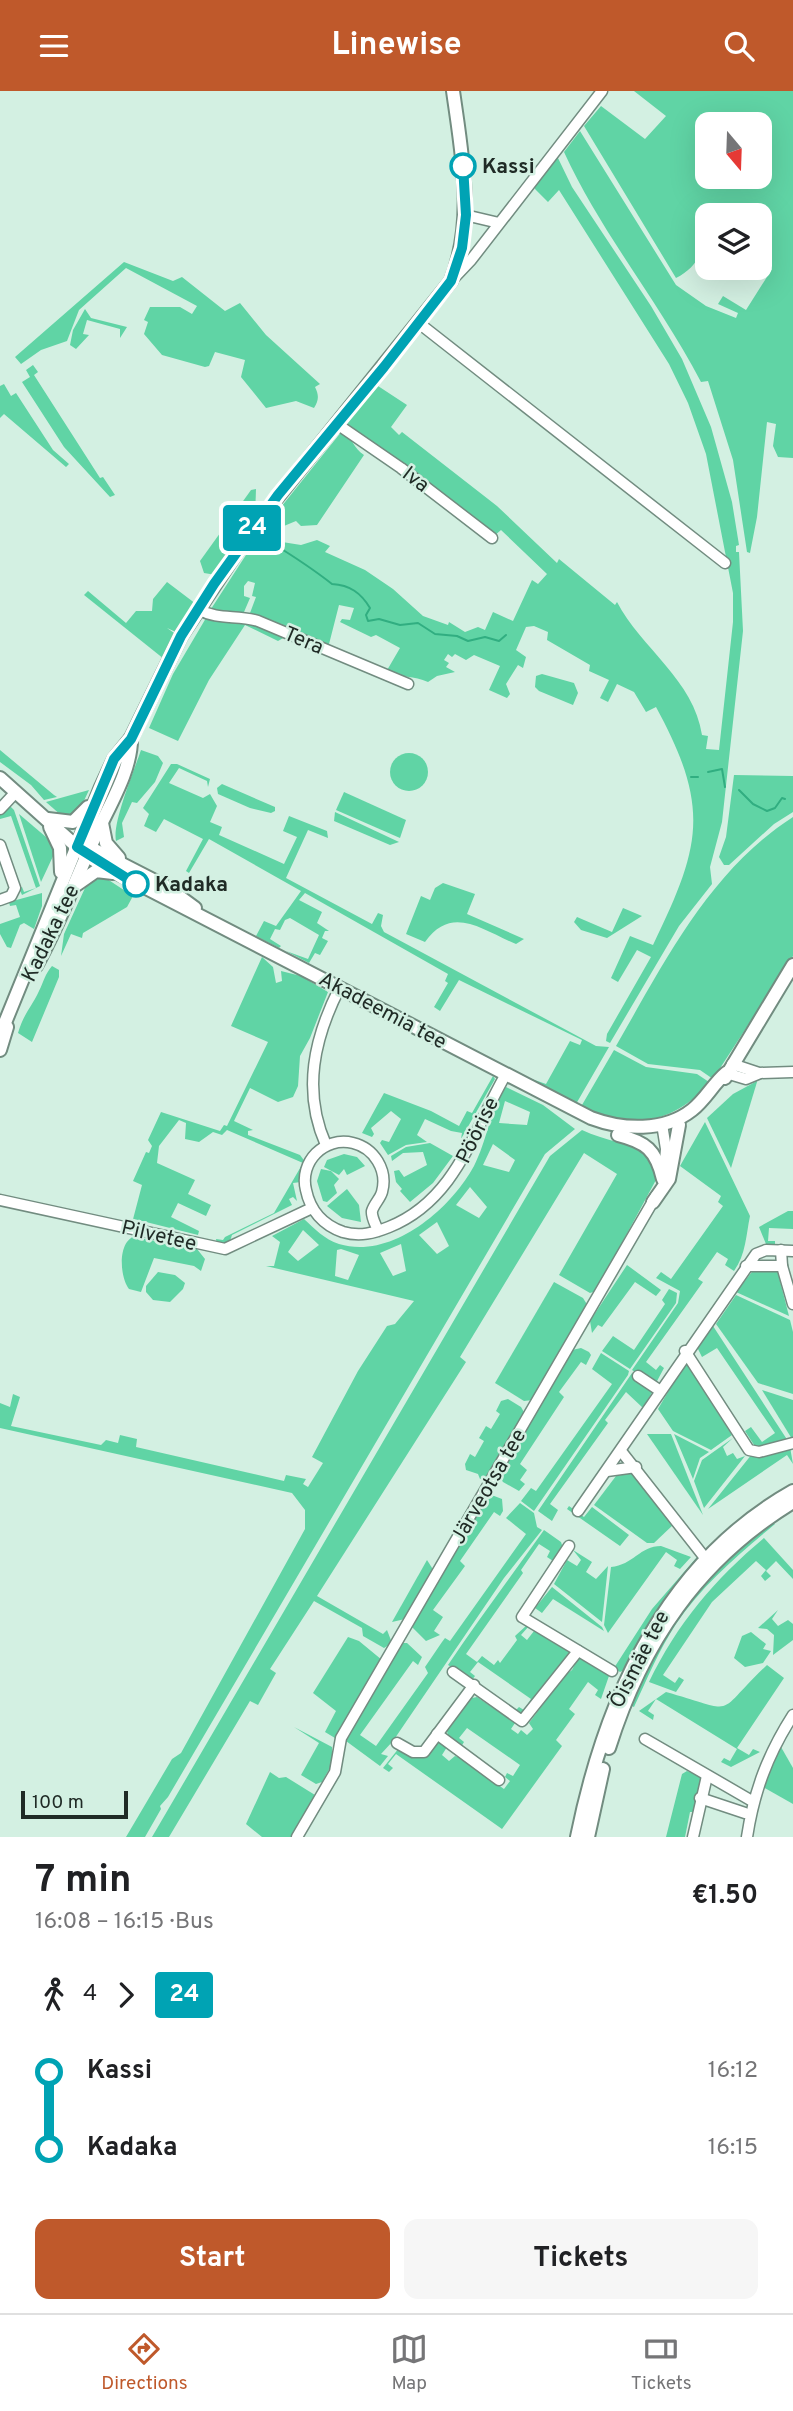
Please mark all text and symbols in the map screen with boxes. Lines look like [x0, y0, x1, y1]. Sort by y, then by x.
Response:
text: Linewise [331, 26, 462, 66]
icon: menu [35, 27, 73, 65]
icon: search [720, 27, 758, 65]
north arrow [695, 112, 772, 189]
map controls [695, 112, 772, 280]
marker: Kassi [450, 153, 476, 179]
place label: Kassi [482, 154, 535, 181]
button: layers [695, 203, 772, 280]
street label: Iva [396, 461, 434, 499]
line badge: 24 [220, 505, 284, 551]
text: 24 [237, 513, 267, 543]
street label: Tera [279, 621, 327, 662]
marker: Kadaka [123, 871, 149, 897]
place label: Kadaka [155, 872, 228, 899]
street label: Kadaka tee [16, 881, 87, 987]
street label: Akadeemia tee [314, 966, 451, 1056]
street label: Pöörise [451, 1093, 506, 1168]
street label: Pilvetee [118, 1215, 199, 1258]
street label: Järveotsa tee [445, 1424, 533, 1549]
street label: Õismäe tee [603, 1606, 676, 1713]
scale bar [21, 1788, 128, 1820]
text: 100 m [32, 1791, 84, 1815]
text: 7 min [35, 1857, 132, 1906]
text: €1.50 [692, 1880, 758, 1913]
text: 16:08 – 16:15 · Bus [35, 1908, 214, 1937]
icon: walk [35, 1976, 73, 2014]
icon: forward [107, 1976, 145, 2014]
text: 4 [83, 1980, 97, 2009]
text: 24 [169, 1980, 199, 2010]
text: Kassi [87, 2055, 152, 2088]
text: 16:12 [708, 2057, 758, 2086]
text: Kadaka [87, 2132, 177, 2165]
text: 16:15 [708, 2134, 758, 2163]
button: Start [35, 2219, 390, 2299]
button: Tickets [404, 2219, 758, 2299]
tab: Directions [101, 2330, 188, 2396]
tab: Map [390, 2330, 428, 2396]
tab: Tickets [631, 2330, 692, 2396]

